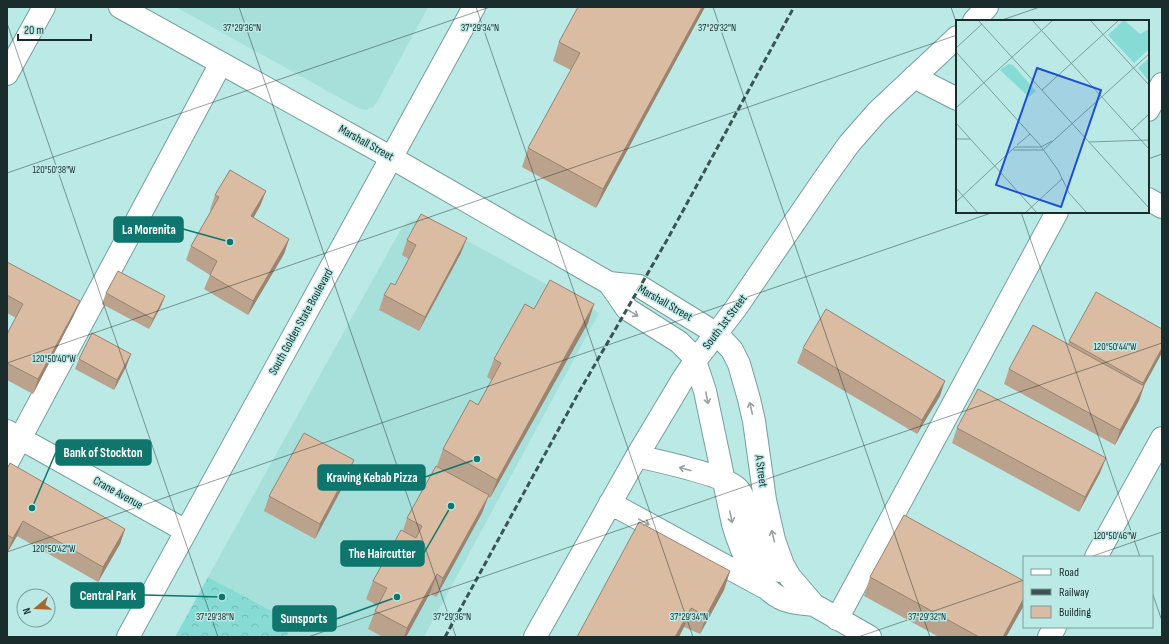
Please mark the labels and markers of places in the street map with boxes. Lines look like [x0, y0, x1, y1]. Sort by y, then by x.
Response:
callout: La Morenita [114, 217, 183, 242]
callout: Bank of Stockton [56, 440, 151, 465]
callout: Kraving Kebab Pizza [318, 465, 425, 490]
callout: The Haircutter [341, 541, 424, 566]
callout: Central Park [71, 583, 144, 608]
callout: Sunsports [273, 606, 336, 631]

